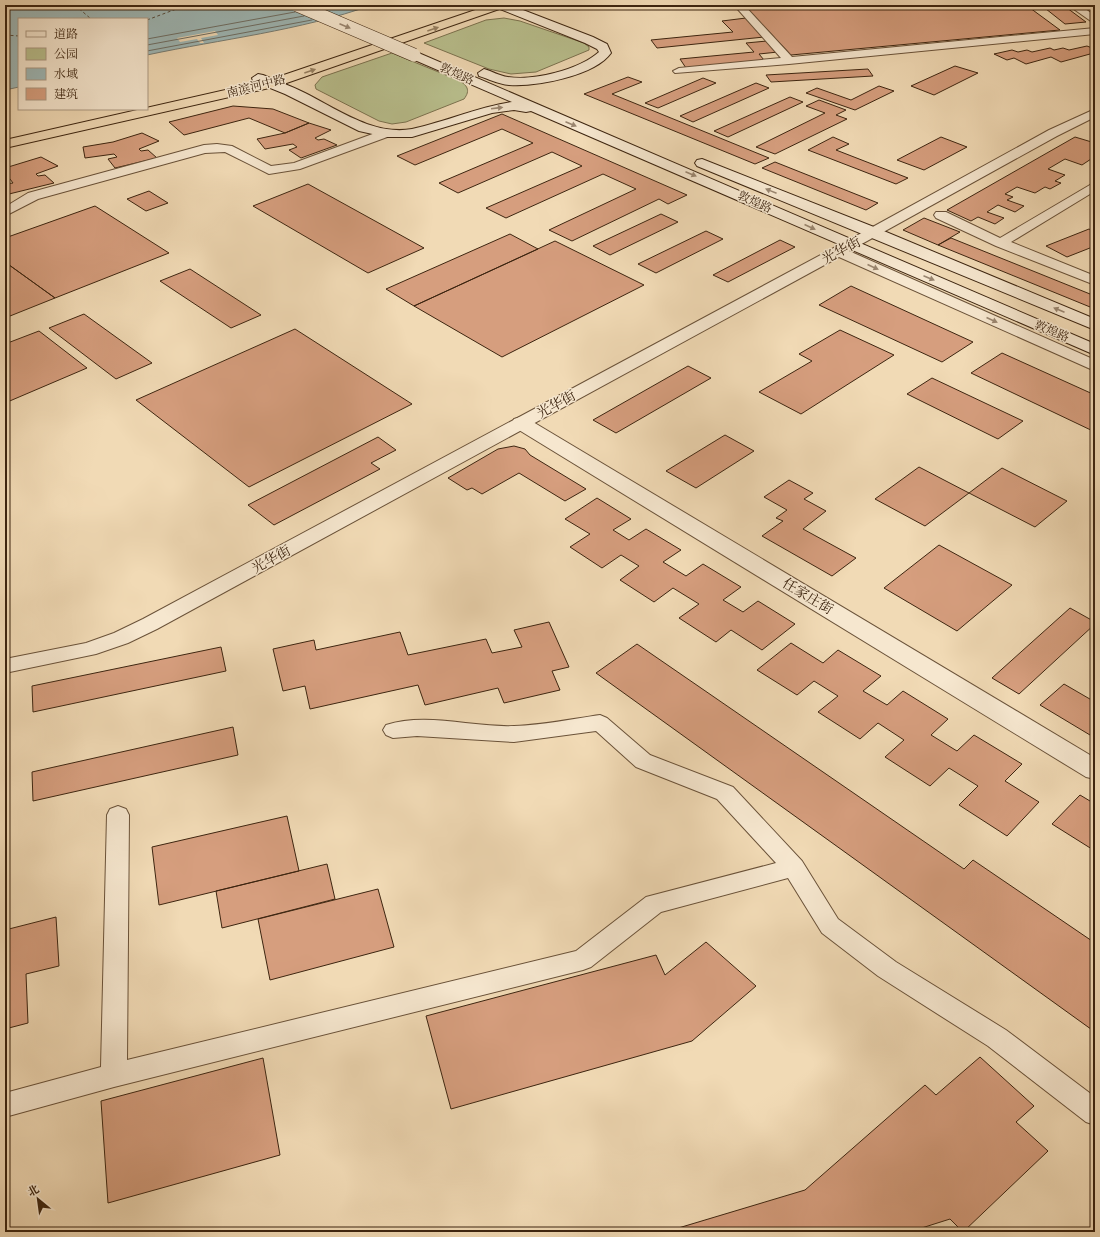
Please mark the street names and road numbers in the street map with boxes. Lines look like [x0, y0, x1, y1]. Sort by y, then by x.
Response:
street label: 敦煌路 [437, 58, 477, 89]
street label: 南滨河中路 [225, 70, 287, 101]
street label: 敦煌路 [735, 186, 775, 217]
street label: 光华街 [818, 231, 864, 269]
street label: 敦煌路 [1032, 316, 1072, 345]
street label: 光华街 [533, 385, 579, 423]
street label: 光华街 [248, 540, 294, 578]
street label: 任家庄街 [779, 573, 837, 619]

